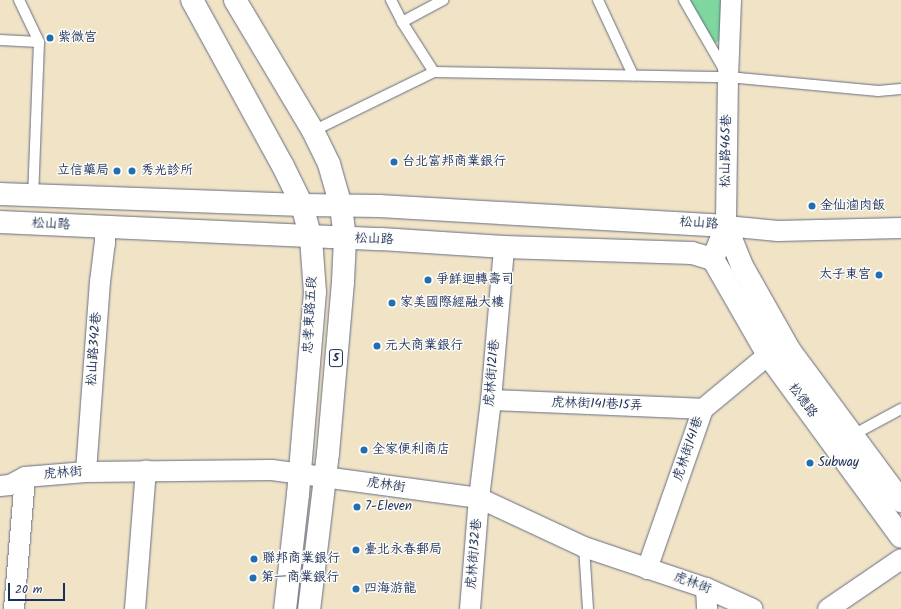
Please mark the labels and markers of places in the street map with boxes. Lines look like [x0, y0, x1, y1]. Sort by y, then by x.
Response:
place label: 紫微宮 [58, 30, 97, 46]
marker: 紫微宮 [45, 33, 55, 43]
place label: 台北富邦商業銀行 [402, 154, 506, 170]
marker: 台北富邦商業銀行 [389, 157, 399, 167]
place label: 立信藥局 [57, 163, 109, 179]
place label: 秀光診所 [141, 163, 193, 179]
marker: 秀光診所 [126, 165, 138, 177]
marker: 立信藥局 [112, 166, 122, 176]
place label: 金仙滷肉飯 [820, 198, 885, 214]
marker: 金仙滷肉飯 [807, 201, 817, 211]
place label: 太子東宮 [819, 267, 871, 283]
marker: 太子東宮 [874, 270, 884, 280]
place label: 爭鮮迴轉壽司 [436, 272, 514, 288]
marker: 爭鮮迴轉壽司 [423, 275, 433, 285]
place label: 家美國際經融大樓 [400, 295, 504, 311]
marker: 家美國際經融大樓 [387, 298, 397, 308]
place label: 元大商業銀行 [385, 338, 463, 354]
marker: 元大商業銀行 [372, 341, 382, 351]
place label: 全家便利商店 [372, 442, 450, 458]
marker: 全家便利商店 [359, 445, 369, 455]
place label: Subway [818, 455, 859, 471]
marker: Subway [805, 458, 815, 468]
place label: 7-Eleven [365, 499, 412, 515]
marker: 7-Eleven [352, 502, 362, 512]
place label: 臺北永春郵局 [364, 542, 442, 558]
marker: 臺北永春郵局 [351, 545, 361, 555]
place label: 聯邦商業銀行 [262, 551, 340, 567]
marker: 聯邦商業銀行 [249, 554, 259, 564]
place label: 第一商業銀行 [261, 570, 339, 586]
marker: 第一商業銀行 [248, 573, 258, 583]
place label: 四海游龍 [364, 581, 416, 597]
marker: 四海游龍 [351, 584, 361, 594]

